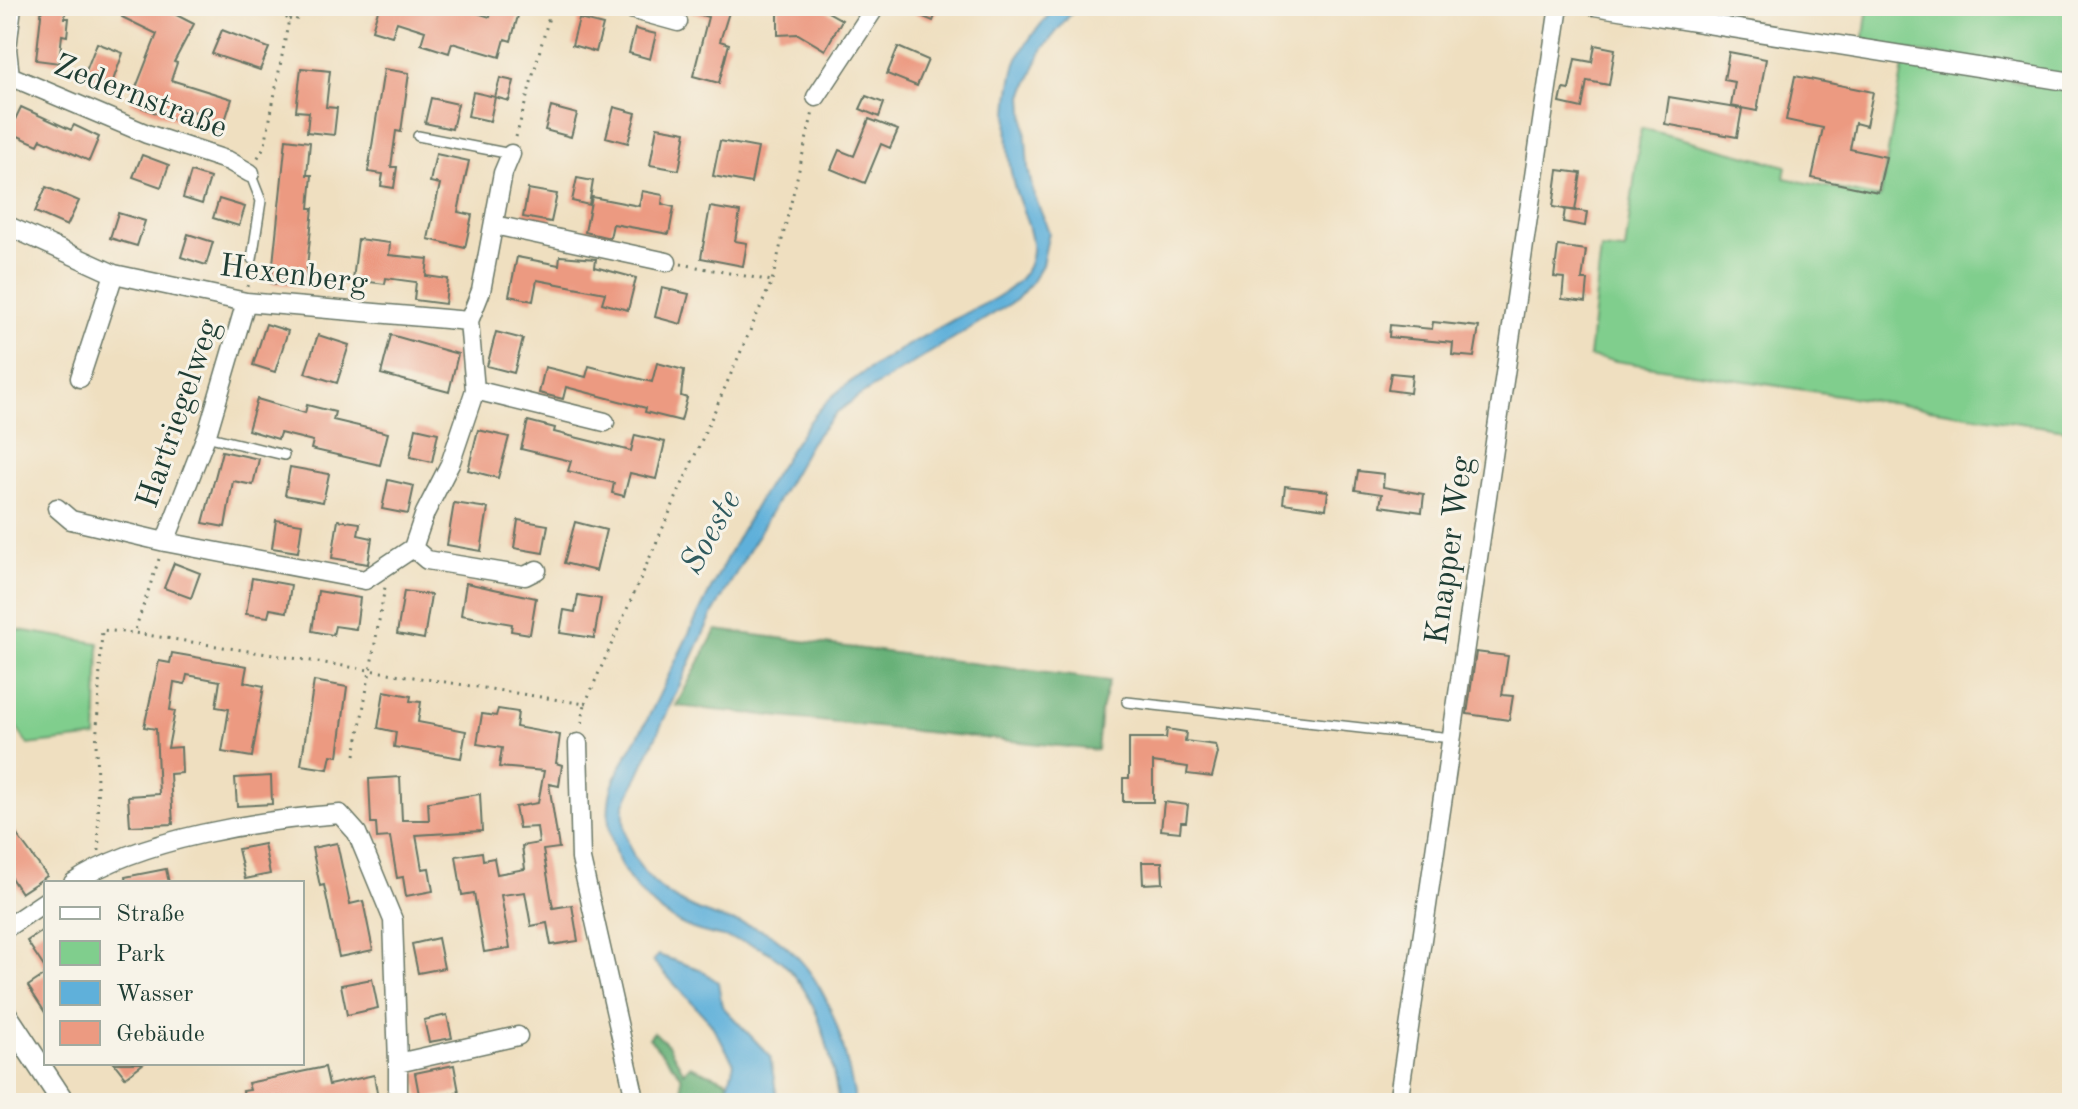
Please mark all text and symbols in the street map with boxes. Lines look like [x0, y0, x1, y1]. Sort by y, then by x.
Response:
street label: Zedernstraße [49, 50, 231, 146]
street label: Hexenberg [218, 251, 370, 301]
street label: Hartriegelweg [133, 315, 227, 513]
street label: Knapper Weg [1422, 454, 1480, 647]
water label: Soeste [675, 485, 748, 580]
legend [44, 881, 304, 1065]
text: Straße [116, 903, 185, 927]
text: Park [116, 943, 165, 967]
text: Wasser [116, 983, 193, 1007]
text: Gebäude [116, 1023, 205, 1047]

